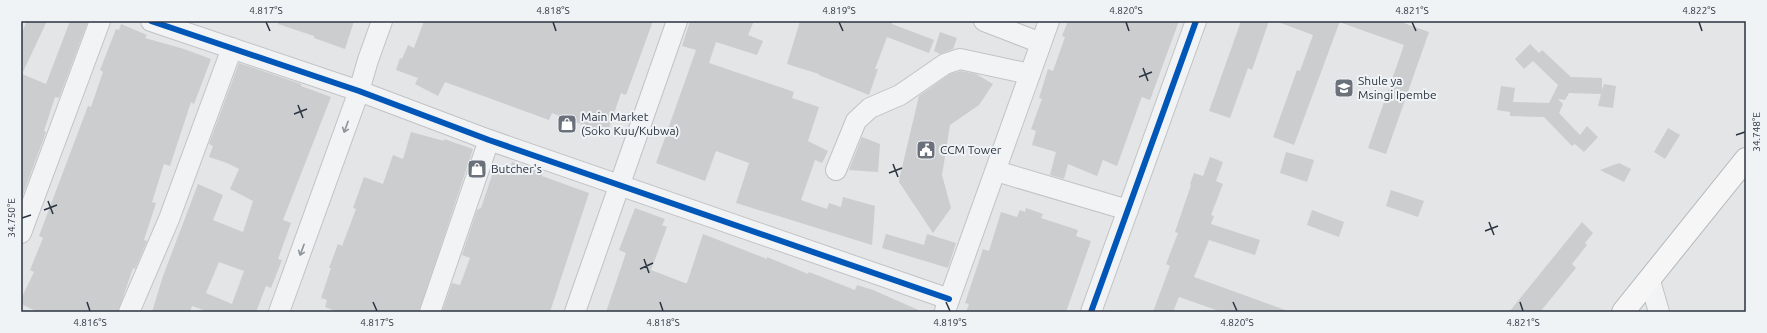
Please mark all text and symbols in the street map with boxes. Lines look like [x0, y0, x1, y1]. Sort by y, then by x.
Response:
text: 4.817°S [249, 5, 283, 16]
text: 4.818°S [536, 5, 570, 16]
text: 4.819°S [822, 5, 856, 16]
text: 4.820°S [1109, 5, 1143, 16]
text: 4.821°S [1395, 5, 1429, 16]
text: 4.822°S [1682, 5, 1716, 16]
place label: Shule ya Msingi Ipembe [1358, 74, 1437, 101]
school or university icon: Shule ya Msingi Ipembe [1333, 77, 1355, 99]
place label: Main Market (Soko Kuu/Kubwa) [581, 110, 679, 138]
text: 34.748°E [1751, 112, 1762, 152]
shop icon: Main Market (Soko Kuu/Kubwa) [556, 113, 578, 135]
one-way arrow [342, 121, 349, 134]
public building icon: CCM Tower [915, 139, 937, 161]
place label: CCM Tower [940, 143, 1002, 156]
shop icon: Butcher's [466, 158, 488, 180]
place label: Butcher's [491, 162, 542, 175]
text: 34.750°E [6, 198, 17, 238]
one-way arrow [298, 243, 305, 256]
text: 4.816°S [73, 317, 107, 328]
text: 4.817°S [360, 317, 394, 328]
text: 4.818°S [646, 317, 680, 328]
text: 4.819°S [933, 317, 967, 328]
text: 4.820°S [1220, 317, 1254, 328]
text: 4.821°S [1506, 317, 1540, 328]

